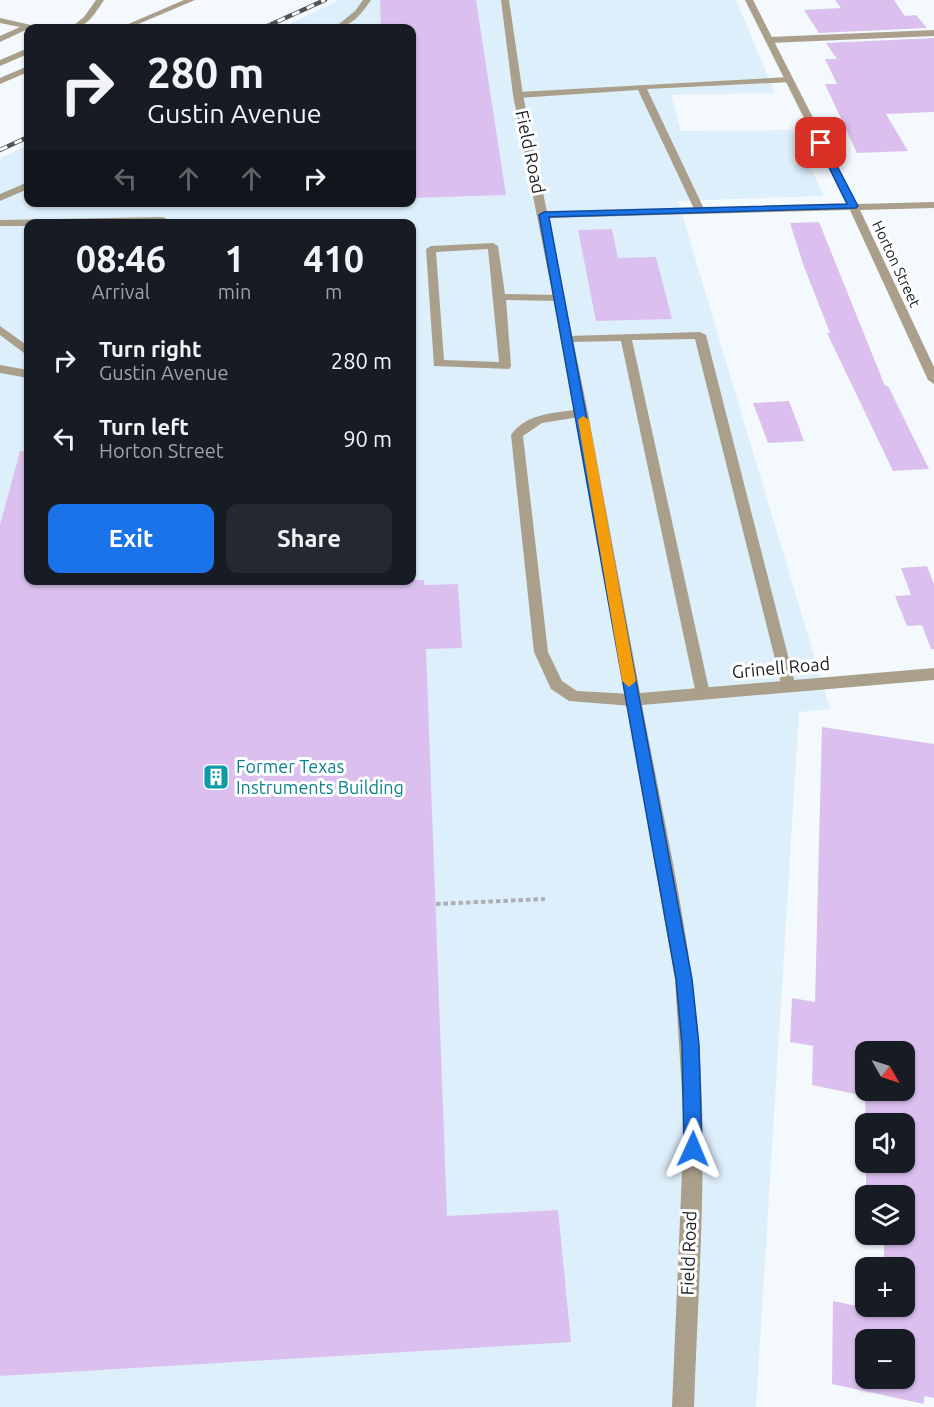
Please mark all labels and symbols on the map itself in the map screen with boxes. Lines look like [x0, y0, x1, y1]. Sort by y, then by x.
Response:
street label: Field Road [512, 108, 550, 195]
pin [795, 117, 846, 168]
street label: Horton Street [869, 218, 924, 310]
street label: Grinell Road [731, 653, 831, 681]
place label: Former Texas Instruments Building [236, 756, 404, 797]
building icon: Former Texas Instruments Building [201, 762, 231, 792]
north arrow [855, 1041, 915, 1101]
position arrow [661, 1117, 725, 1181]
street label: Field Road [677, 1210, 699, 1296]

